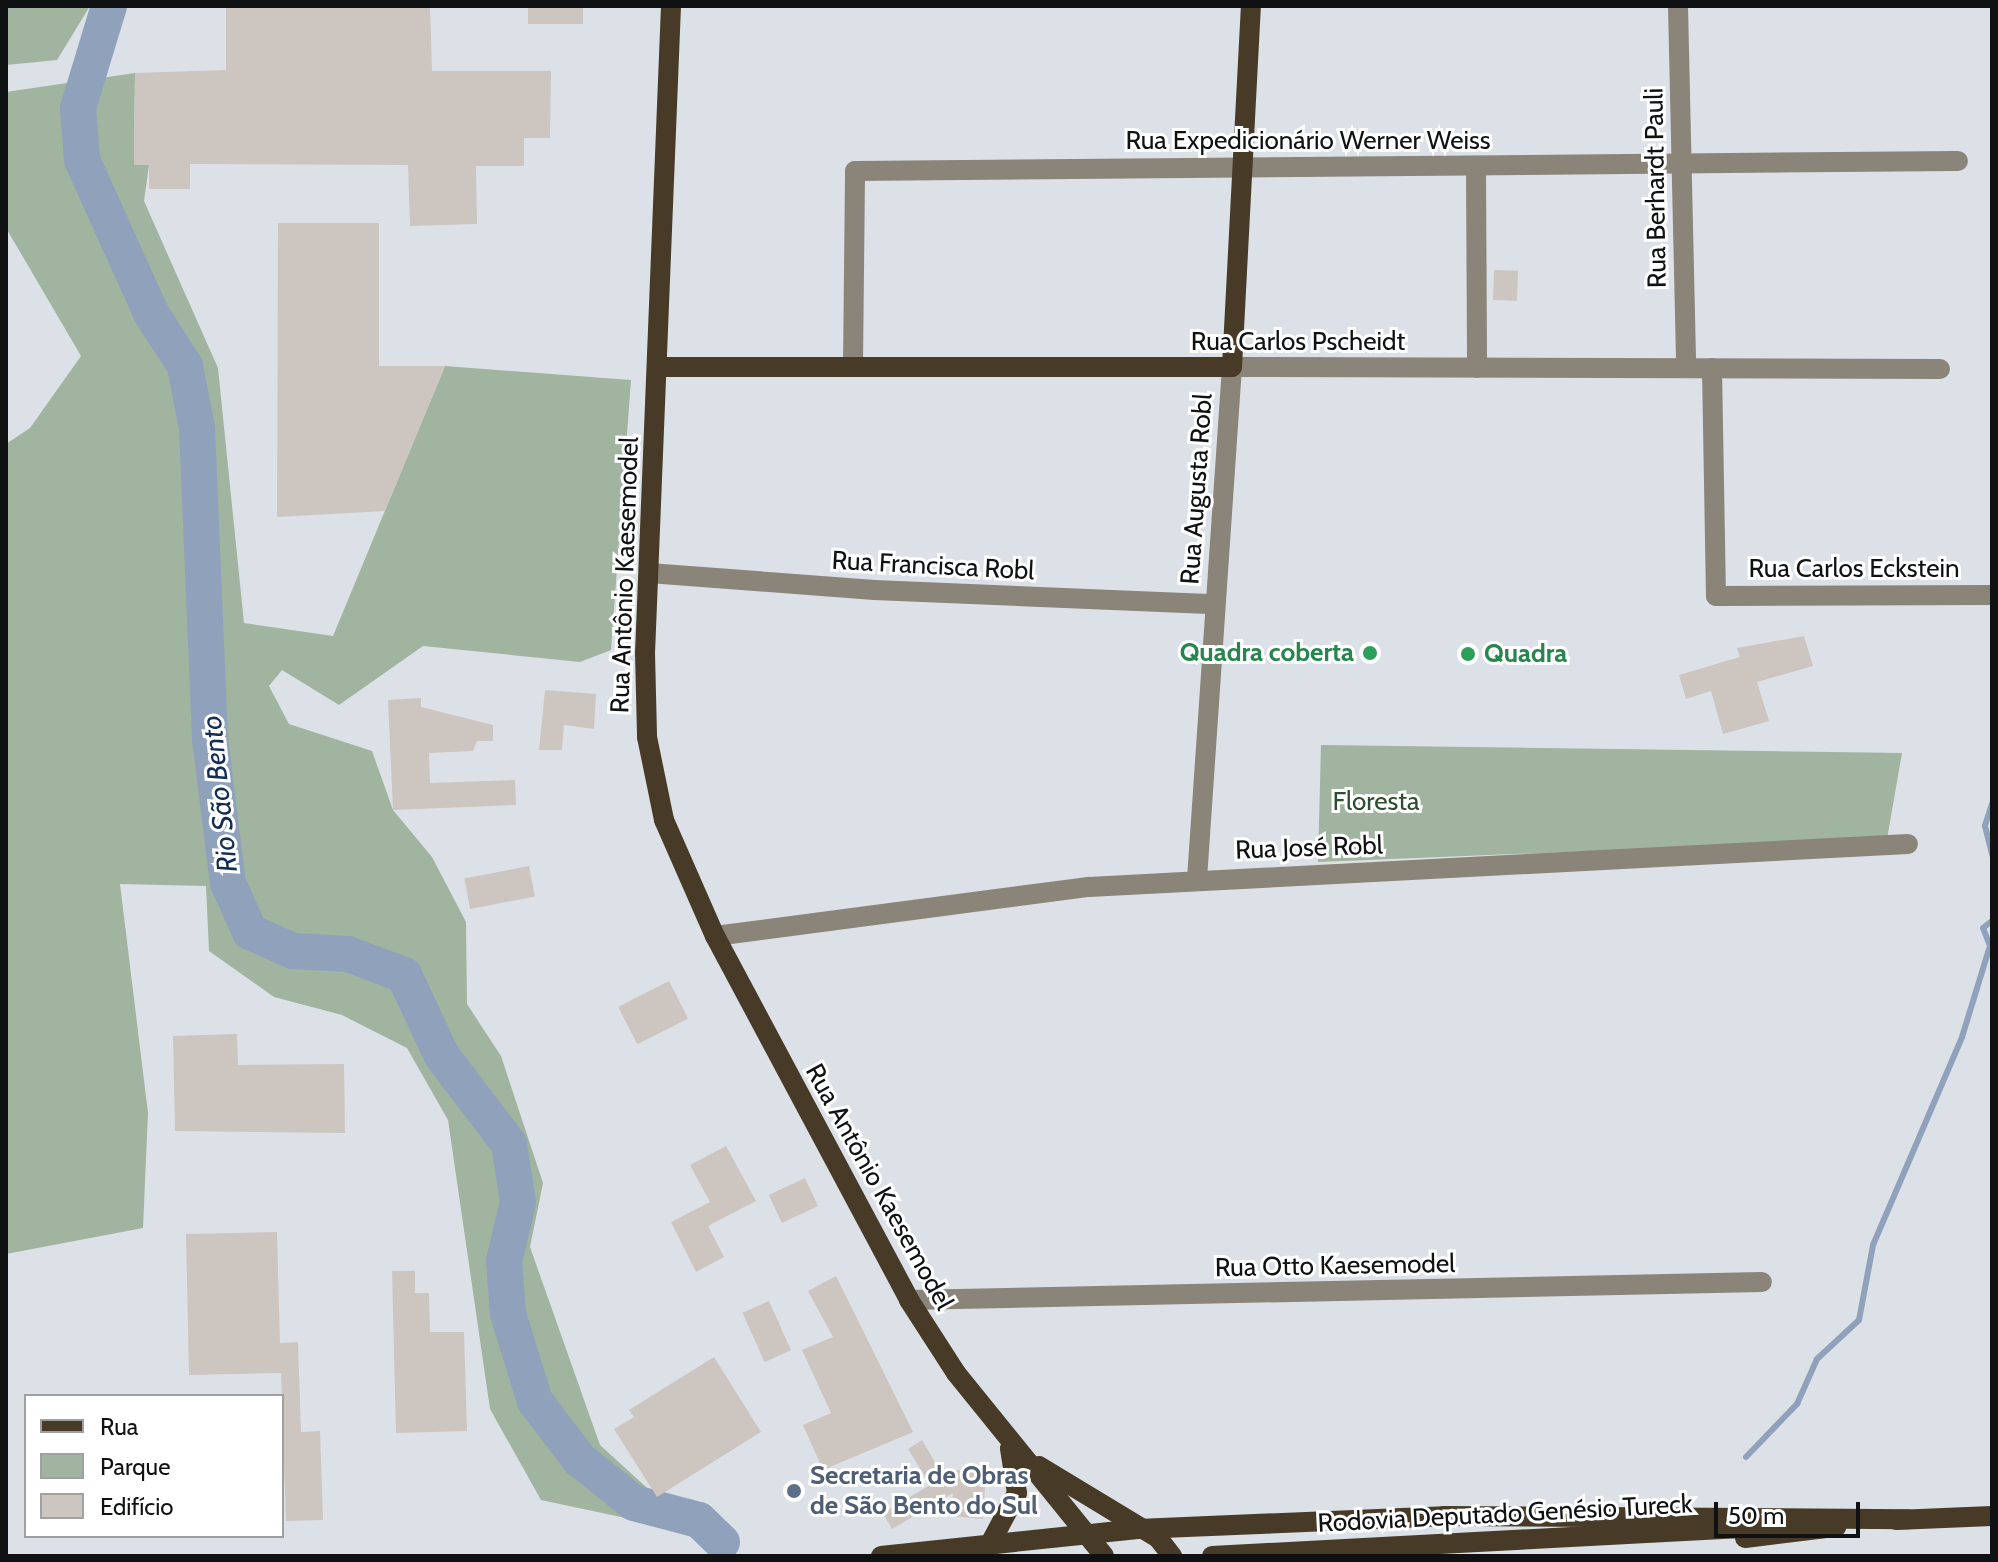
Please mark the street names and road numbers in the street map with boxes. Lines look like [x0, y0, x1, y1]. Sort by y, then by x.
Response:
street label: Rua Berhardt Pauli [1639, 88, 1673, 288]
street label: Rua Expedicionário Werner Weiss [1125, 125, 1491, 157]
street label: Rua Carlos Pscheidt [1191, 326, 1405, 358]
street label: Rua Augusta Robl [1175, 393, 1219, 585]
street label: Rua Antônio Kaesemodel [605, 436, 645, 714]
street label: Rua Francisca Robl [831, 545, 1035, 587]
street label: Rua Carlos Eckstein [1748, 553, 1960, 585]
street label: Rua José Robl [1235, 830, 1383, 866]
street label: Rua Antônio Kaesemodel [798, 1059, 960, 1315]
street label: Rua Otto Kaesemodel [1215, 1248, 1455, 1284]
street label: Rodovia Deputado Genésio Tureck [1317, 1489, 1693, 1539]

